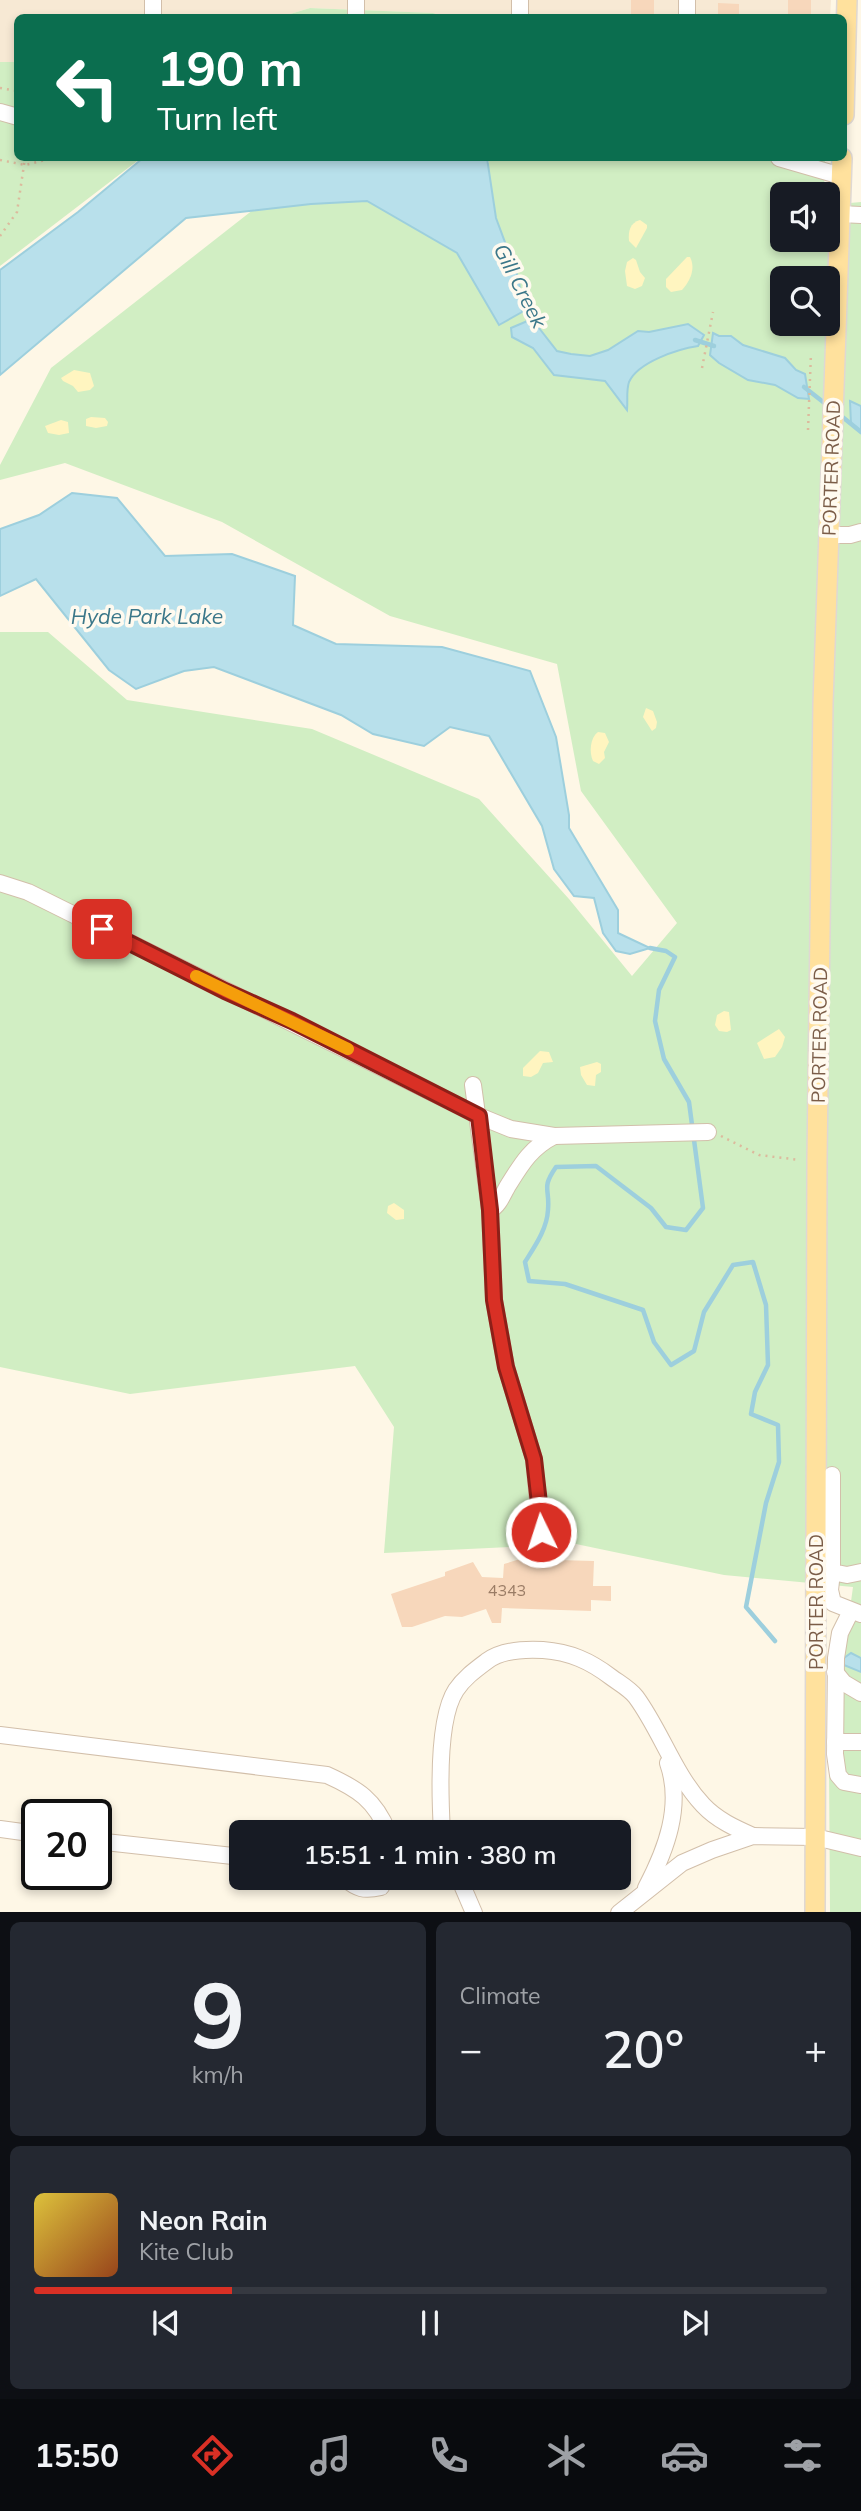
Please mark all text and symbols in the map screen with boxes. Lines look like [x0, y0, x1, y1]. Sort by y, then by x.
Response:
text: 190 m [157, 37, 303, 98]
icon: left [42, 42, 133, 133]
text: Turn left [157, 98, 277, 138]
map controls [770, 182, 840, 336]
button: sound [770, 182, 840, 252]
water label: Gill Creek [489, 239, 554, 333]
button: search [770, 266, 840, 336]
street label: PORTER ROAD [817, 400, 845, 536]
water label: Hyde Park Lake [71, 603, 223, 629]
pin [72, 899, 132, 959]
icon: arrive [83, 910, 121, 948]
street label: PORTER ROAD [806, 967, 832, 1103]
position arrow [504, 1495, 578, 1569]
street label: PORTER ROAD [804, 1534, 828, 1670]
house number: 4343 [488, 1580, 526, 1600]
speed limit sign: 20 [21, 1799, 112, 1890]
text: 15:51 · 1 min · 380 m [303, 1838, 557, 1871]
text: 9 [190, 1957, 245, 2071]
text: Climate [460, 1981, 541, 2010]
text: 20° [602, 2016, 684, 2081]
text: − [460, 2025, 482, 2073]
text: + [804, 2025, 827, 2073]
text: km/h [192, 2060, 244, 2089]
text: Neon Rain [139, 2204, 268, 2237]
text: Kite Club [139, 2237, 234, 2266]
icon: previous [147, 2304, 185, 2342]
icon: pause [411, 2304, 449, 2342]
icon: next [676, 2304, 714, 2342]
icon: directions [188, 2431, 237, 2480]
icon: music [306, 2431, 355, 2480]
icon: phone [424, 2431, 473, 2480]
icon: climate [542, 2431, 591, 2480]
icon: car [660, 2431, 709, 2480]
icon: filters [778, 2431, 827, 2480]
text: 15:50 [34, 2435, 119, 2475]

